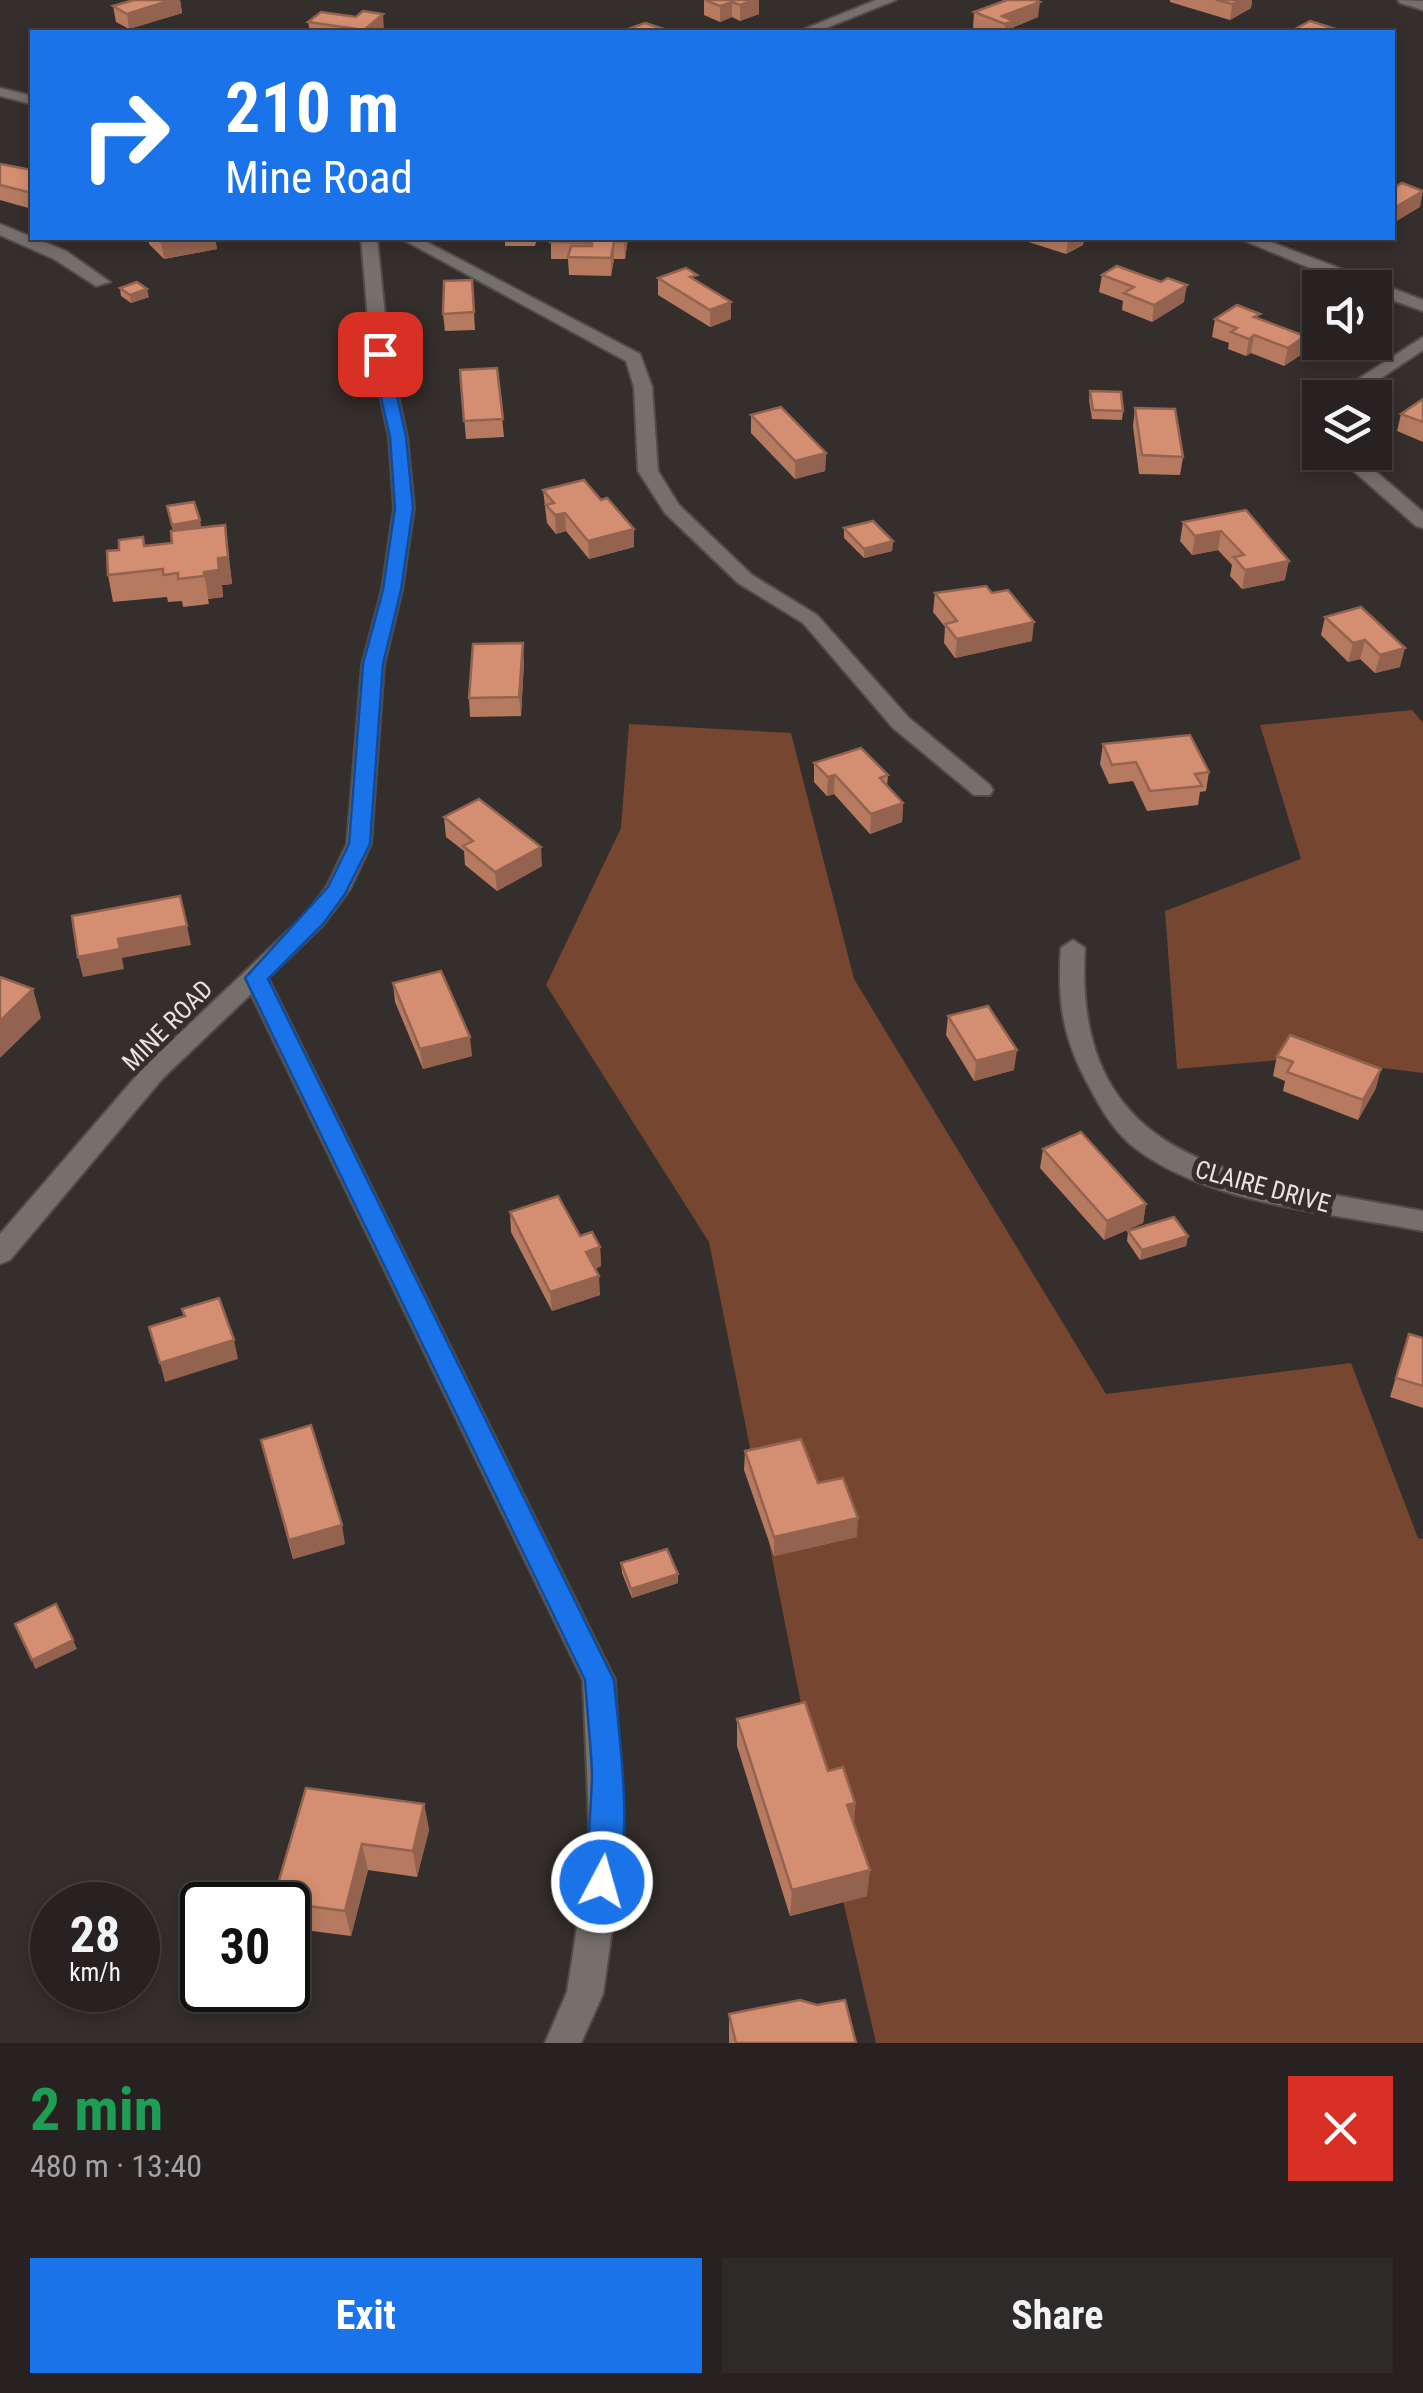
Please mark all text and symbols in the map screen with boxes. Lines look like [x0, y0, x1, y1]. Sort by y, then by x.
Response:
text: 210 m [225, 67, 399, 149]
icon: right [60, 70, 190, 200]
text: Mine Road [225, 151, 413, 204]
map controls [1302, 270, 1392, 470]
button: sound [1302, 270, 1392, 360]
pin [338, 312, 423, 397]
icon: arrive [353, 327, 408, 382]
button: layers [1302, 380, 1392, 470]
street label: MINE ROAD [116, 974, 218, 1076]
street label: CLAIRE DRIVE [1192, 1155, 1334, 1218]
position arrow [550, 1830, 654, 1934]
speed limit sign: 30 [180, 1882, 310, 2012]
text: 28 [70, 1906, 120, 1964]
text: km/h [69, 1958, 121, 1987]
text: 2 min [30, 2074, 163, 2145]
button: close [1288, 2076, 1393, 2181]
text: 480 m · 13:40 [30, 2147, 202, 2185]
button: Exit [30, 2258, 702, 2373]
button: Share [722, 2258, 1393, 2373]

